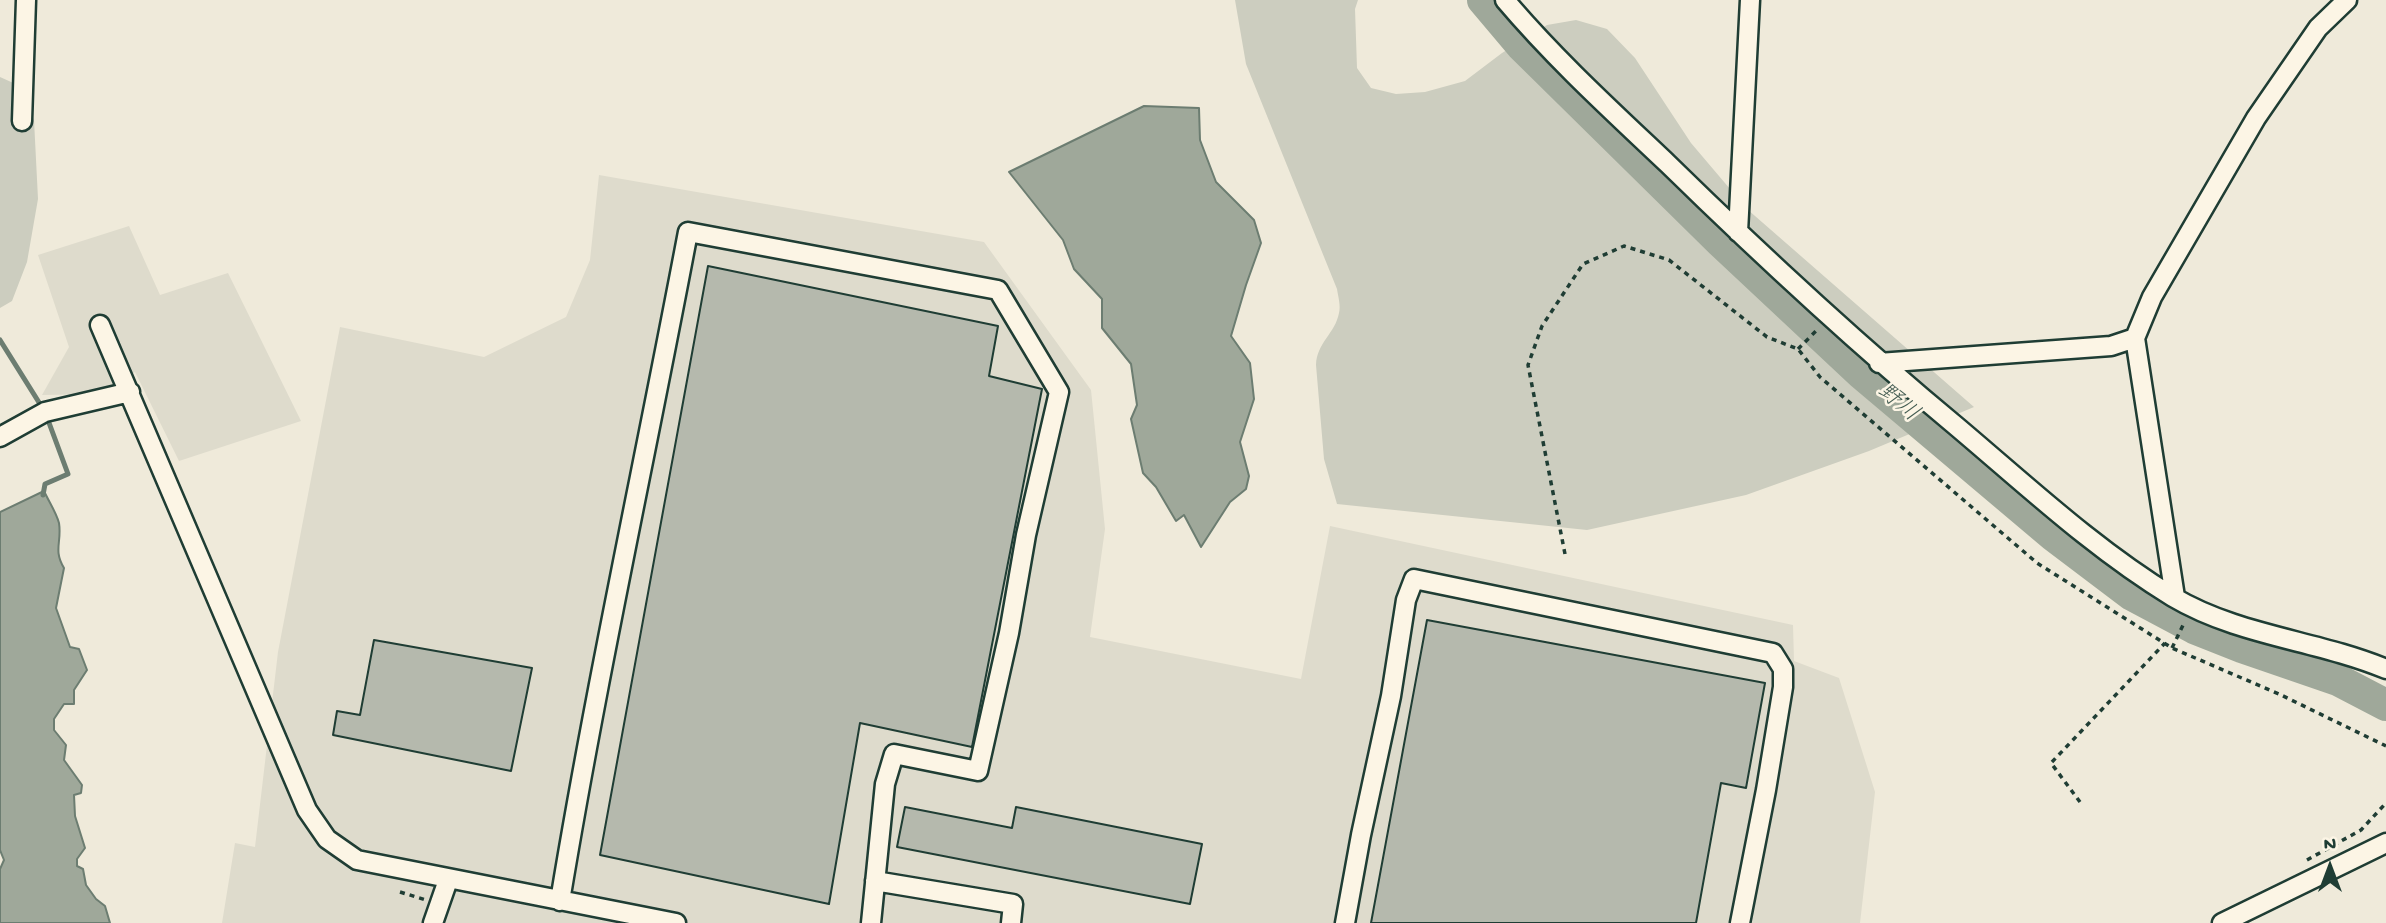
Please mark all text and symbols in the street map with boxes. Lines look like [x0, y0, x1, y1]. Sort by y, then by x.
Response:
water label: 野川 [1871, 379, 1923, 429]
north arrow [2295, 832, 2365, 902]
text: N [2324, 834, 2336, 857]

